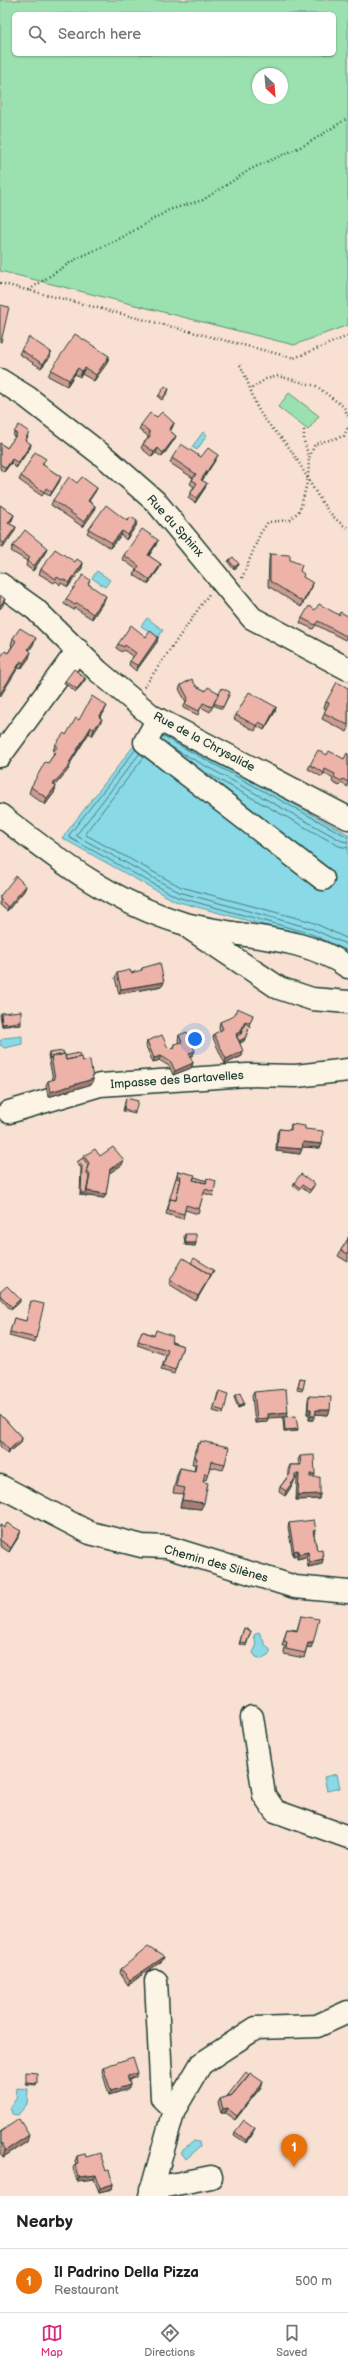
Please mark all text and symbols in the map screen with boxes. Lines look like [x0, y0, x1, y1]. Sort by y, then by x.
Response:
search box [12, 12, 336, 56]
icon: search [26, 23, 48, 45]
text: Search here [58, 25, 141, 44]
north arrow [252, 68, 288, 104]
street label: Rue du Sphinx [143, 492, 207, 560]
street label: Rue de la Chrysalide [151, 709, 257, 775]
your location [185, 1029, 205, 1049]
street label: Impasse des Bartavelles [110, 1068, 244, 1092]
street label: Chemin des Silènes [162, 1542, 270, 1586]
pin: 1 [281, 2134, 307, 2167]
text: Nearby [16, 2212, 73, 2232]
text: Il Padrino Della Pizza [54, 2263, 199, 2282]
text: 1 [26, 2273, 32, 2289]
text: 500 m [295, 2273, 332, 2289]
text: Restaurant [54, 2282, 119, 2298]
tab: Map [41, 2322, 63, 2359]
tab: Directions [144, 2322, 195, 2359]
tab: Saved [276, 2322, 307, 2359]

